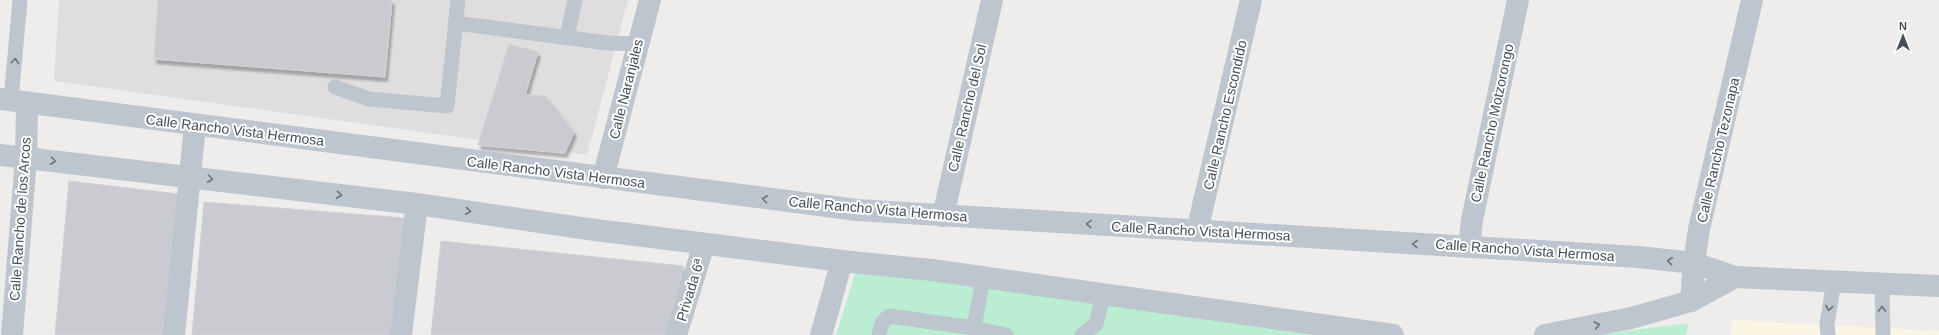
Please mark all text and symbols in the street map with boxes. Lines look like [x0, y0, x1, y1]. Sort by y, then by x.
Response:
north arrow [1883, 16, 1923, 56]
text: N [1899, 20, 1907, 32]
street label: Calle Naranjales [606, 37, 646, 141]
street label: Calle Rancho Escondido [1200, 38, 1250, 191]
street label: Calle Rancho Motzorongo [1467, 42, 1517, 204]
street label: Calle Rancho del Sol [944, 43, 990, 173]
one-way arrow [10, 58, 19, 65]
street label: Calle Rancho Tezonapa [1694, 76, 1743, 224]
street label: Calle Rancho Vista Hermosa [145, 111, 325, 149]
street label: Calle Rancho de los Arcos [6, 137, 34, 301]
street label: Calle Rancho Vista Hermosa [466, 153, 646, 191]
one-way arrow [50, 156, 56, 165]
one-way arrow [207, 174, 213, 183]
one-way arrow [336, 190, 342, 199]
street label: Calle Rancho Vista Hermosa [788, 193, 968, 225]
one-way arrow [762, 194, 768, 203]
one-way arrow [464, 206, 471, 215]
street label: Calle Rancho Vista Hermosa [1111, 218, 1291, 244]
one-way arrow [1086, 220, 1092, 229]
street label: Calle Rancho Vista Hermosa [1435, 236, 1615, 264]
one-way arrow [1412, 239, 1418, 248]
street label: Privada 6ª [673, 256, 707, 323]
one-way arrow [1667, 256, 1673, 265]
one-way arrow [1825, 305, 1834, 311]
one-way arrow [1878, 306, 1886, 312]
one-way arrow [1594, 321, 1600, 329]

